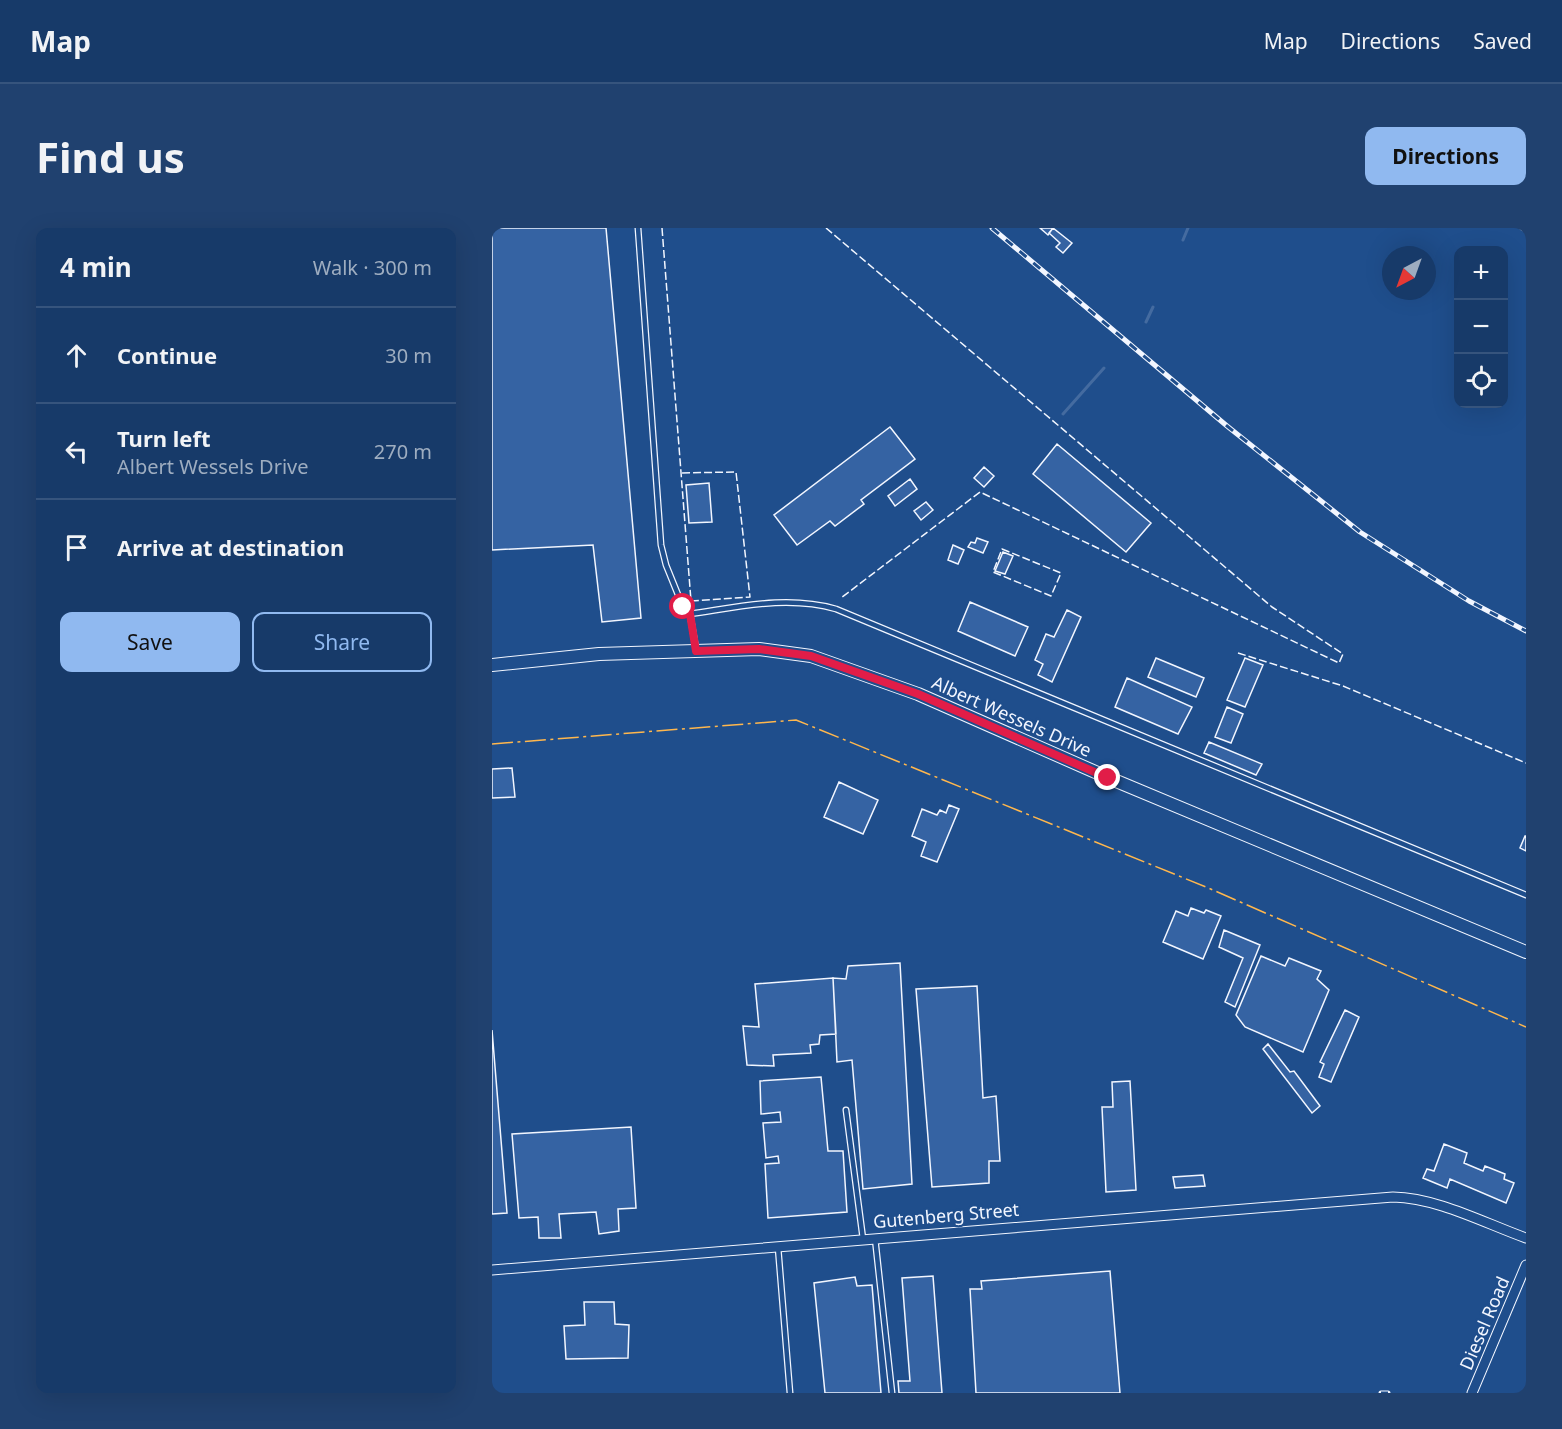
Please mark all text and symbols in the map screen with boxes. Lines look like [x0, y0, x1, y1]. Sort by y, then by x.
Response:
text: Map [30, 22, 91, 60]
text: Map [1264, 27, 1308, 55]
text: Directions [1341, 27, 1440, 55]
text: Saved [1473, 27, 1532, 55]
button: Directions [1365, 127, 1526, 185]
text: Find us [36, 128, 185, 185]
north arrow [1382, 246, 1436, 300]
map controls [1454, 246, 1508, 408]
button: + [1454, 246, 1508, 300]
text: 4 min [60, 249, 132, 285]
text: Walk · 300 m [313, 254, 432, 281]
button: − [1454, 300, 1508, 354]
icon: ahead [60, 339, 93, 372]
text: Continue [117, 340, 217, 370]
text: 30 m [385, 342, 432, 369]
button: locate [1454, 354, 1508, 408]
text: Turn left [117, 423, 211, 453]
icon: left [60, 435, 93, 468]
text: 270 m [374, 438, 432, 465]
text: Albert Wessels Drive [117, 453, 309, 480]
icon: arrive [60, 531, 93, 564]
text: Arrive at destination [117, 532, 344, 562]
route start [669, 593, 695, 619]
button: Save [60, 612, 240, 672]
button: Share [252, 612, 432, 672]
street label: Albert Wessels Drive [928, 670, 1096, 762]
route end [1094, 764, 1120, 790]
street label: Gutenberg Street [872, 1197, 1021, 1233]
street label: Diesel Road [1454, 1273, 1514, 1373]

